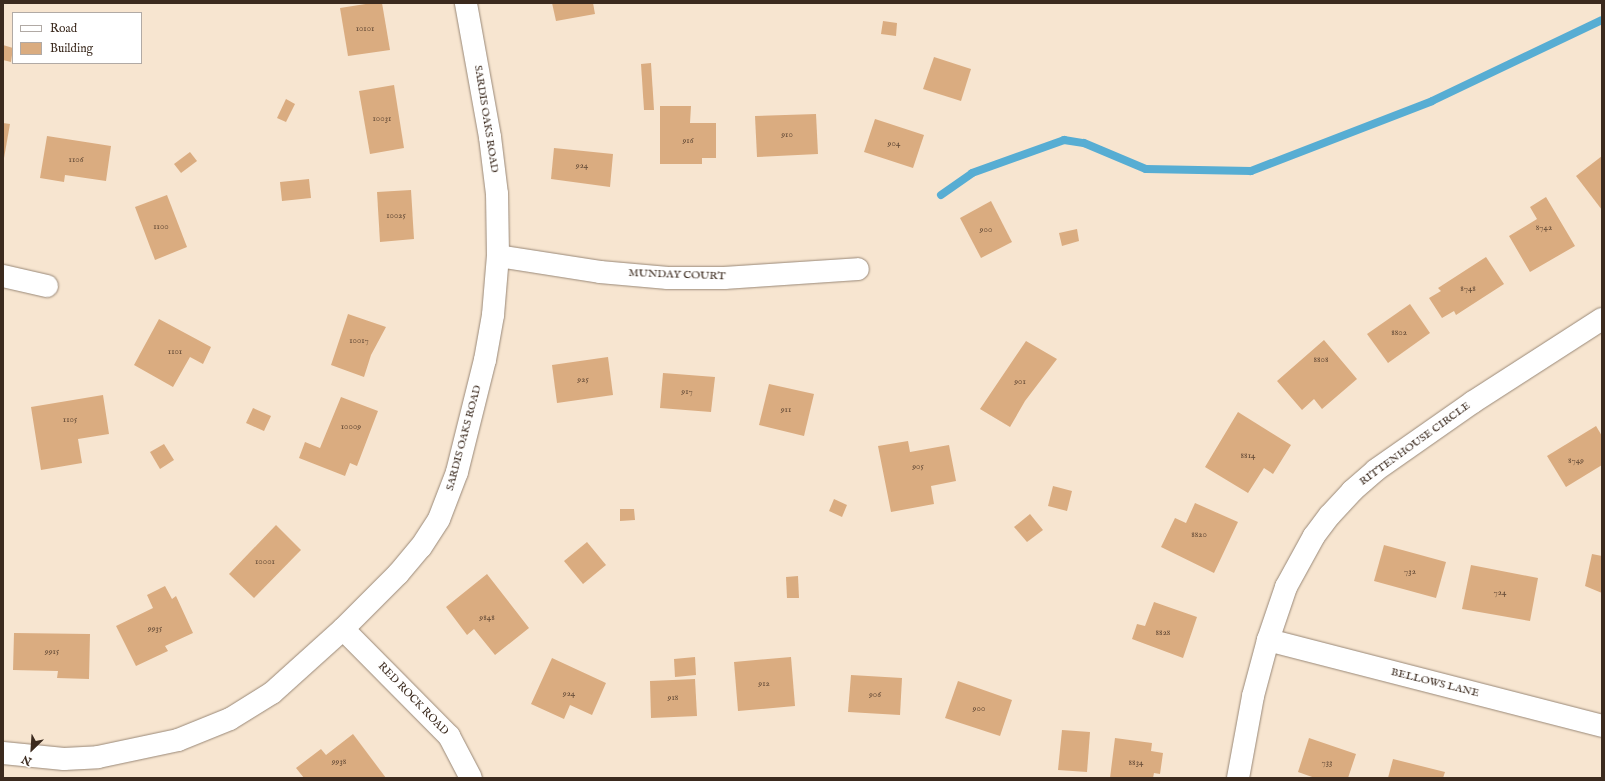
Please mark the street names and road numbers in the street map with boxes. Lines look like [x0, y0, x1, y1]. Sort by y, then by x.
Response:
street label: SARDIS OAKS ROAD [471, 64, 501, 174]
street label: MUNDAY COURT [628, 267, 726, 283]
street label: SARDIS OAKS ROAD [444, 384, 484, 492]
street label: RITTENHOUSE CIRCLE [1357, 399, 1473, 489]
street label: RED ROCK ROAD [375, 660, 451, 738]
street label: BELLOWS LANE [1390, 666, 1480, 700]

